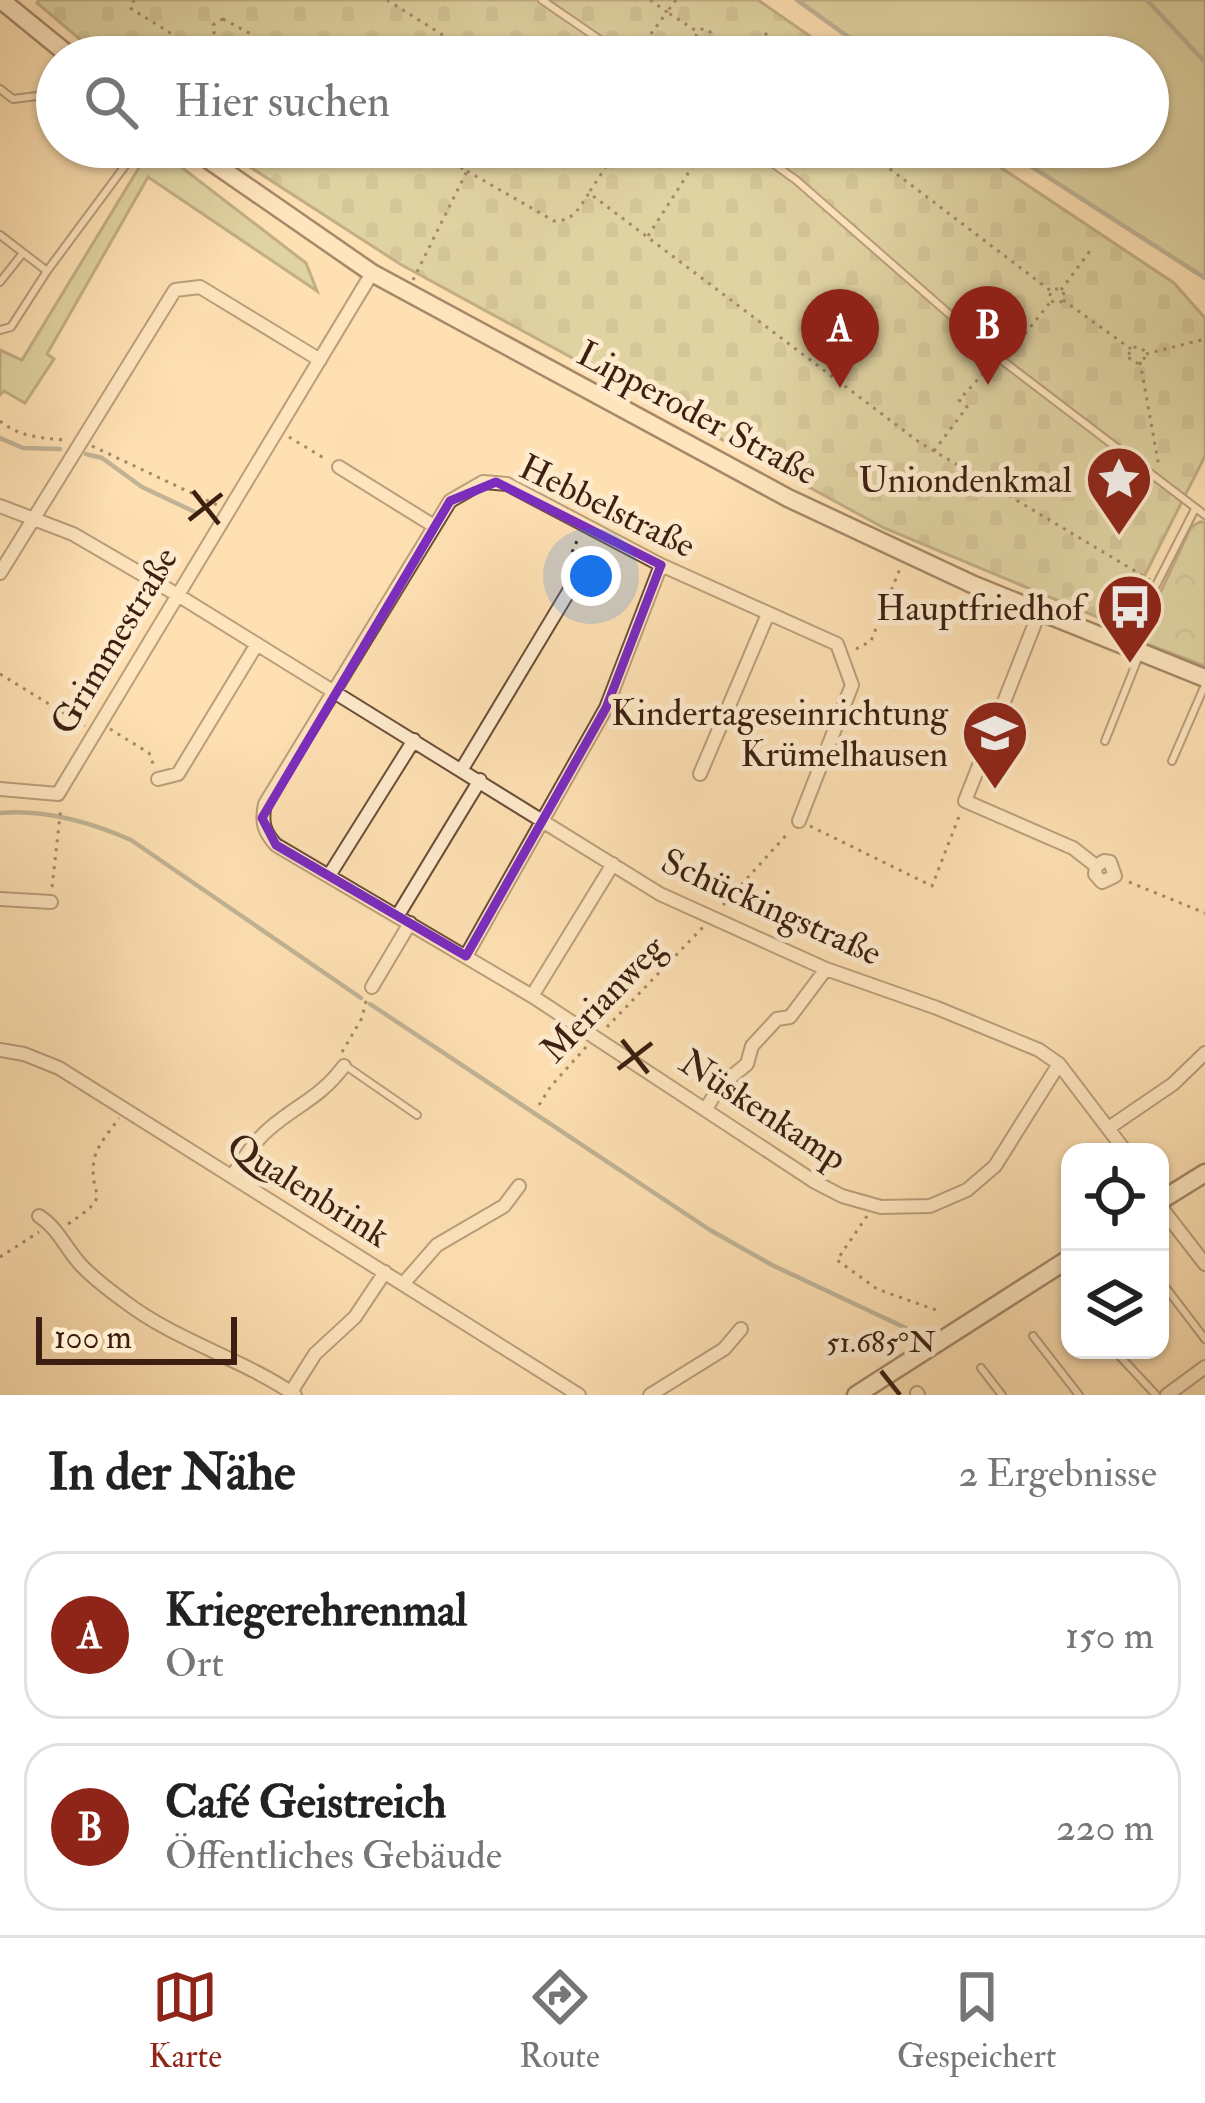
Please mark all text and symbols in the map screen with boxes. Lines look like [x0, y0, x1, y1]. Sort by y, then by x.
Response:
search box [36, 36, 1169, 168]
icon: search [78, 69, 144, 135]
text: Hier suchen [174, 74, 390, 130]
pin: B [949, 286, 1027, 385]
pin: A [801, 289, 879, 388]
street label: Lipperoder Straße [569, 331, 825, 496]
street label: Hebbelstraße [512, 444, 703, 568]
place icon: Uniondenkmal [1084, 444, 1154, 538]
place label: Uniondenkmal [859, 458, 1072, 503]
street label: Grimmestraße [41, 539, 188, 743]
your location [561, 546, 621, 606]
bus stop icon: Hauptfriedhof [1095, 572, 1165, 666]
place label: Hauptfriedhof [876, 586, 1089, 631]
place label: Kindertageseinrichtung Krümelhausen [611, 691, 949, 777]
school or university icon: Kindertageseinrichtung Krümelhausen [960, 698, 1030, 792]
street label: Schückingstraße [654, 839, 888, 976]
street label: Merianweg [531, 925, 676, 1072]
street label: Nüskenkamp [671, 1040, 855, 1181]
street label: Qualenbrink [219, 1123, 398, 1258]
map controls [1061, 1143, 1169, 1359]
button: locate [1061, 1143, 1169, 1251]
button: layers [1061, 1251, 1169, 1359]
scale bar [36, 1311, 237, 1364]
text: 100 m [54, 1317, 132, 1358]
text: 51.685°N [826, 1324, 936, 1361]
text: In der Nähe [48, 1441, 295, 1505]
text: 2 Ergebnisse [958, 1449, 1157, 1498]
text: Kriegerehrenmal [165, 1583, 467, 1639]
text: A [78, 1611, 102, 1660]
text: 150 m [1065, 1611, 1154, 1660]
text: Ort [165, 1639, 224, 1688]
text: Café Geistreich [165, 1775, 446, 1831]
text: B [77, 1803, 103, 1852]
text: 220 m [1056, 1803, 1154, 1852]
text: Öffentliches Gebäude [165, 1831, 502, 1880]
tab: Karte [149, 1964, 222, 2077]
tab: Route [519, 1964, 600, 2077]
tab: Gespeichert [897, 1964, 1056, 2077]

